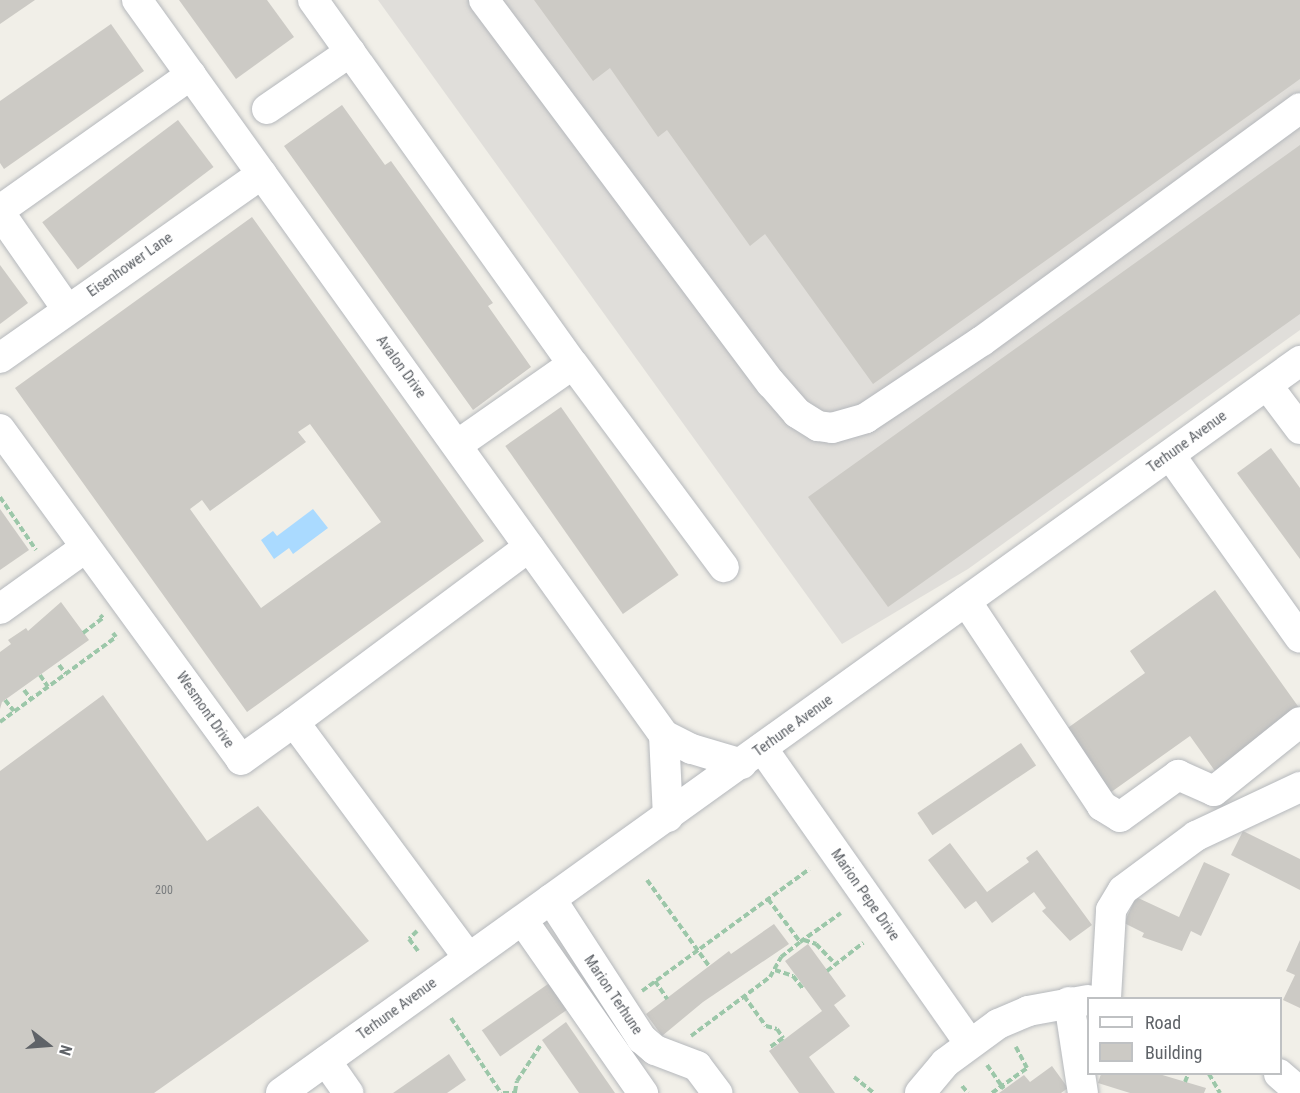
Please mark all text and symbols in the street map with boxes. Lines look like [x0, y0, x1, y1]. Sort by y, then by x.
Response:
street label: Eisenhower Lane [84, 229, 176, 301]
street label: Avalon Drive [372, 332, 430, 402]
street label: Terhune Avenue [1144, 407, 1230, 477]
street label: Wesmont Drive [172, 668, 238, 752]
street label: Terhune Avenue [750, 691, 836, 761]
street label: Marion Pepe Drive [827, 846, 903, 944]
house number: 200 [155, 884, 173, 898]
street label: Marion Terhune [580, 952, 646, 1038]
street label: Terhune Avenue [354, 974, 440, 1044]
legend [1087, 997, 1282, 1075]
text: Road [1145, 1012, 1181, 1033]
north arrow [18, 1015, 78, 1075]
text: Building [1145, 1042, 1202, 1063]
text: N [55, 1043, 76, 1058]

